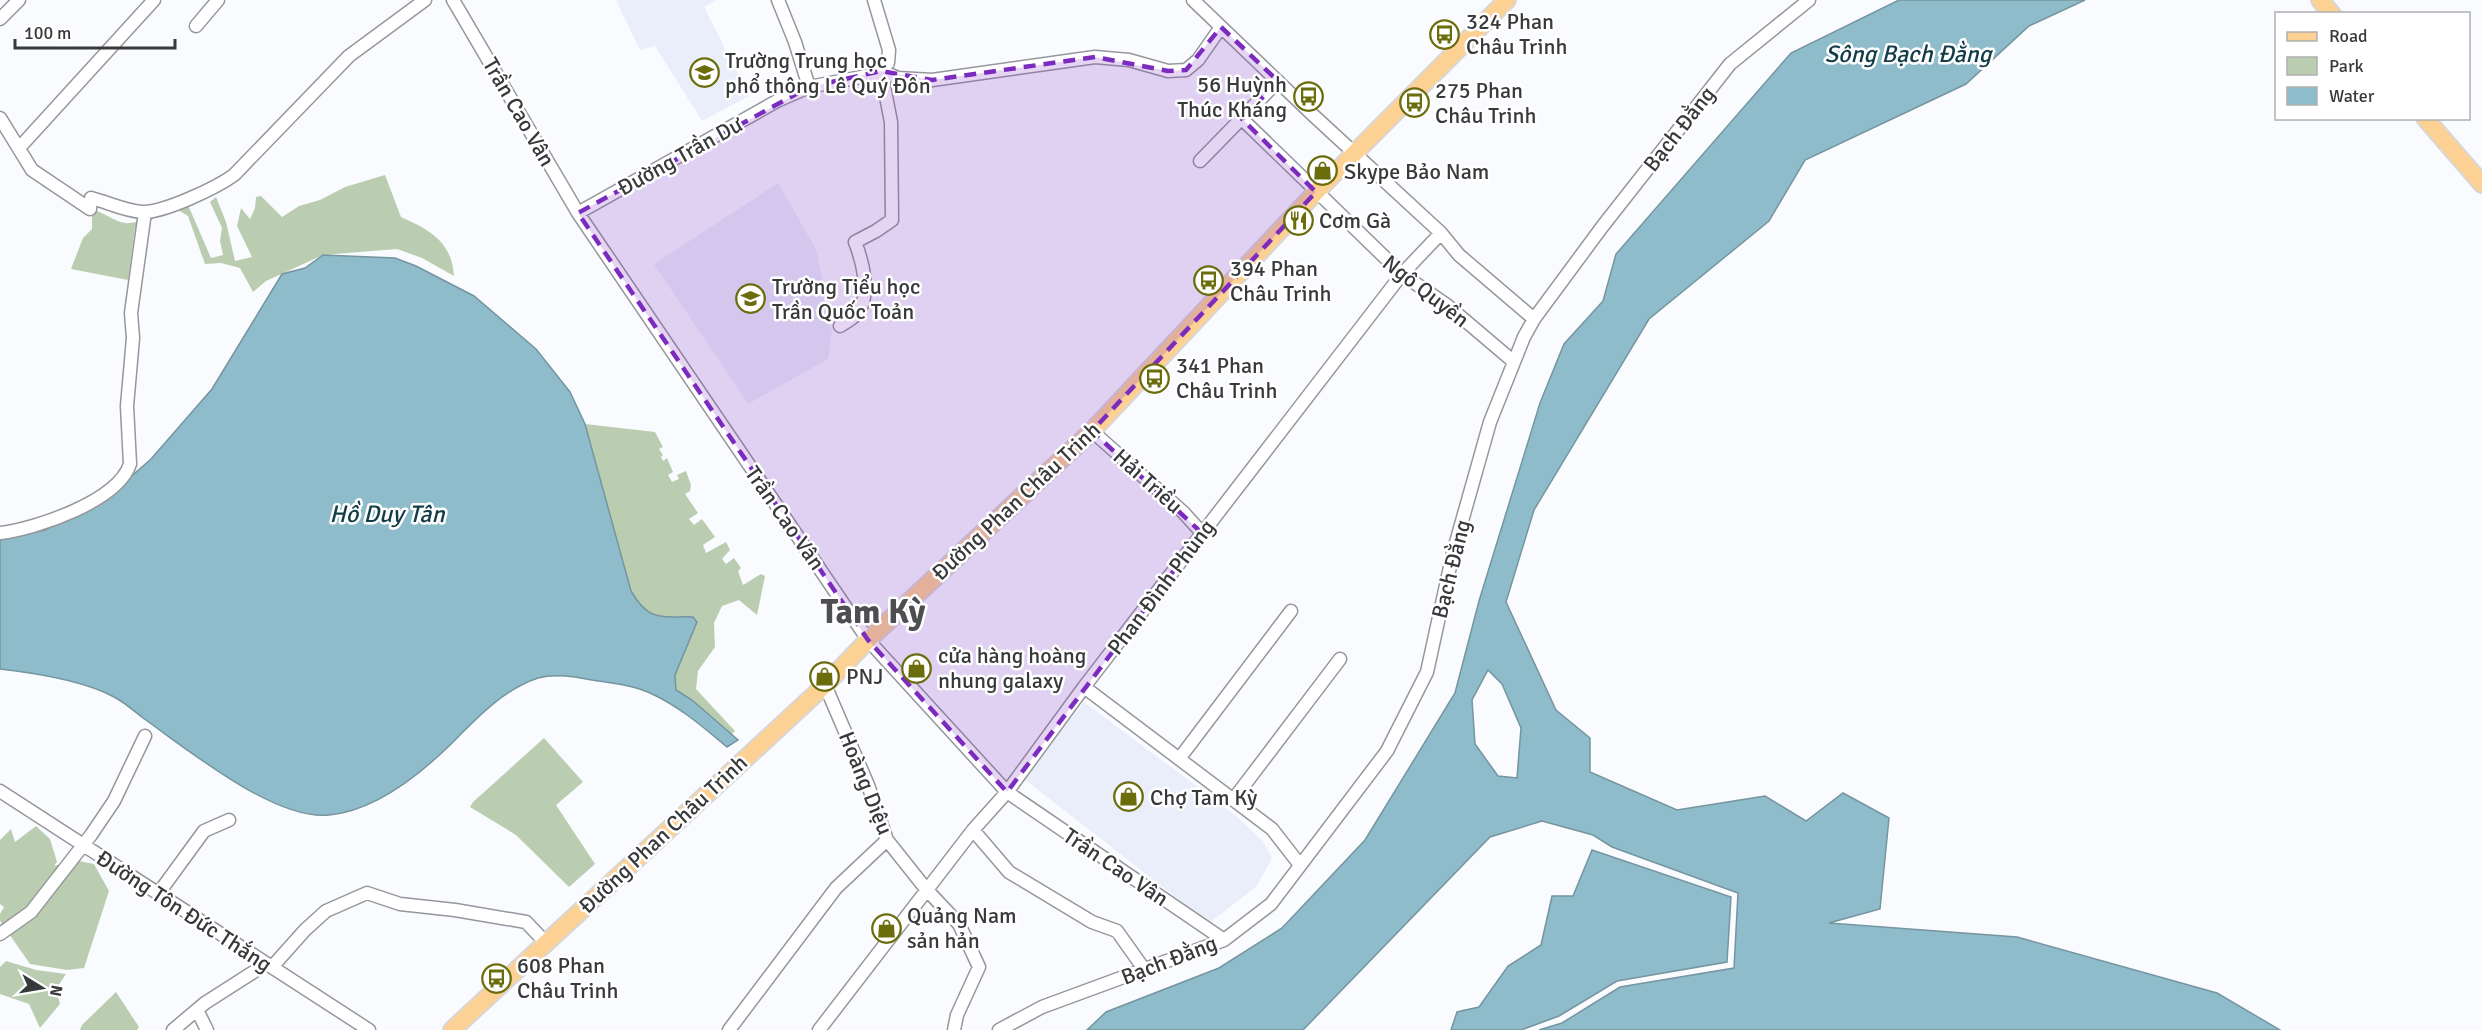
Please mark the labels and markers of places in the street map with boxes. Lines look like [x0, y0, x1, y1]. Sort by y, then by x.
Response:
place label: 324 Phan Châu Trinh [1466, 8, 1567, 60]
bus stop icon: 324 Phan Châu Trinh [1429, 18, 1461, 50]
place label: Trường Trung học phổ thông Lê Quý Đôn [725, 47, 931, 99]
school or university icon: Trường Trung học phổ thông Lê Quý Đôn [688, 57, 720, 89]
place label: 56 Huỳnh Thúc Kháng [1177, 71, 1287, 123]
place label: 275 Phan Châu Trinh [1435, 77, 1536, 129]
bus stop icon: 56 Huỳnh Thúc Kháng [1292, 81, 1324, 113]
bus stop icon: 275 Phan Châu Trinh [1398, 87, 1430, 119]
shop icon: Skype Bảo Nam [1307, 155, 1339, 187]
place label: Skype Bảo Nam [1344, 158, 1489, 185]
restaurant icon: Cơm Gà [1282, 204, 1314, 236]
place label: Cơm Gà [1319, 207, 1391, 234]
place label: 394 Phan Châu Trinh [1230, 255, 1331, 307]
bus stop icon: 394 Phan Châu Trinh [1193, 265, 1225, 297]
place label: Trường Tiểu học Trần Quốc Toản [772, 273, 920, 325]
school or university icon: Trường Tiểu học Trần Quốc Toản [735, 283, 767, 315]
place label: 341 Phan Châu Trinh [1176, 352, 1277, 404]
bus stop icon: 341 Phan Châu Trinh [1139, 362, 1171, 394]
place label: cửa hàng hoàng nhung galaxy [938, 642, 1086, 694]
shop icon: cửa hàng hoàng nhung galaxy [901, 652, 933, 684]
shop icon: PNJ [809, 660, 841, 692]
place label: PNJ [846, 663, 883, 690]
shop icon: Chợ Tam Kỳ [1113, 781, 1145, 813]
place label: Chợ Tam Kỳ [1150, 784, 1258, 811]
place label: Quảng Nam sản hản [907, 902, 1017, 954]
shop icon: Quảng Nam sản hản [870, 912, 902, 944]
place label: 608 Phan Châu Trinh [517, 952, 618, 1004]
bus stop icon: 608 Phan Châu Trinh [480, 962, 512, 994]

